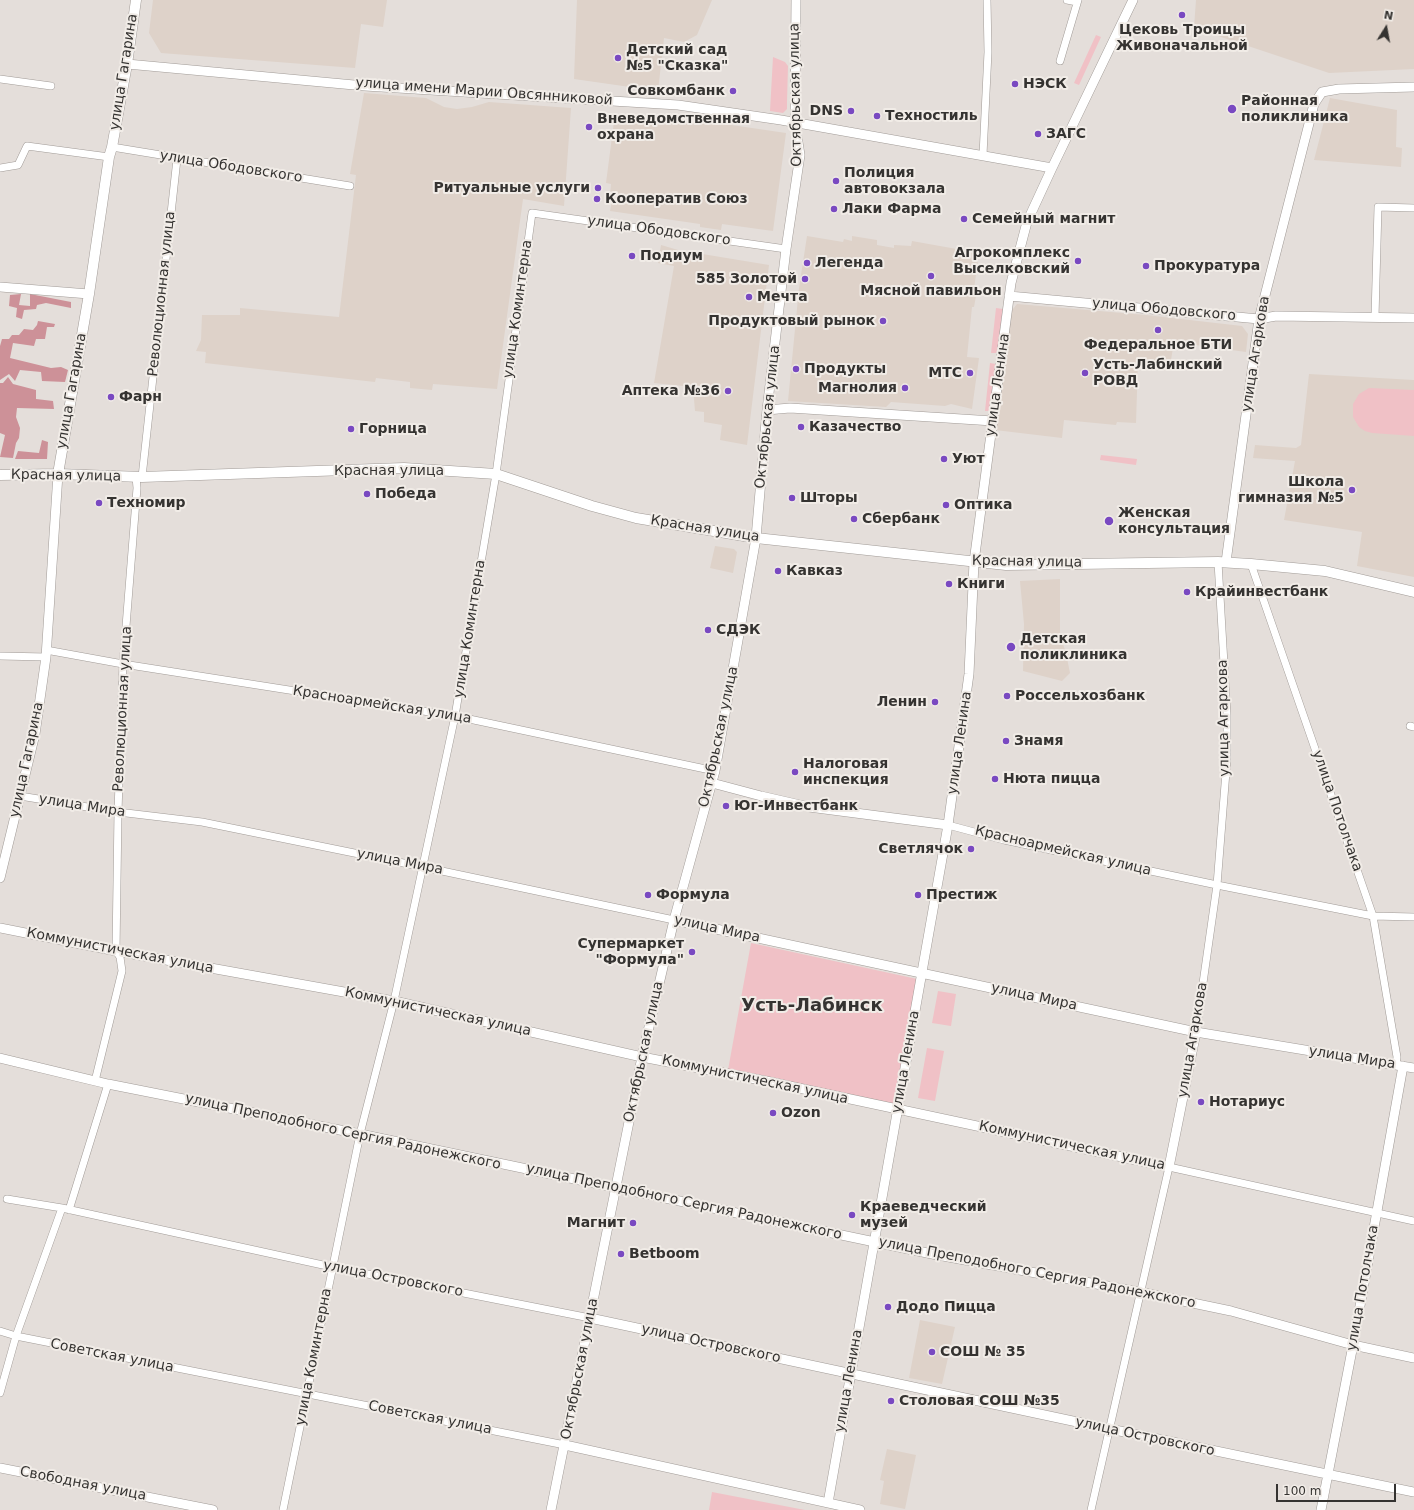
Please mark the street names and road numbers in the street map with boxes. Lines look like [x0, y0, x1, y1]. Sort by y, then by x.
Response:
street label: улица Гагарина [107, 13, 141, 131]
street label: Октябрьская улица [786, 23, 806, 167]
street label: улица имени Марии Овсянниковой [355, 75, 613, 109]
street label: улица Ободовского [158, 147, 304, 187]
street label: Революционная улица [145, 211, 179, 377]
street label: улица Ободовского [586, 213, 732, 249]
street label: улица Коминтерна [500, 239, 536, 379]
street label: улица Ободовского [1091, 295, 1237, 325]
street label: улица Агаркова [1239, 295, 1273, 413]
street label: улица Гагарина [54, 332, 90, 450]
street label: улица Ленина [982, 332, 1014, 438]
street label: Октябрьская улица [752, 345, 784, 489]
street label: Красная улица [334, 463, 444, 479]
street label: Красная улица [11, 467, 121, 485]
street label: Красная улица [649, 512, 761, 546]
street label: Красная улица [972, 553, 1082, 571]
street label: улица Коминтерна [451, 559, 489, 699]
street label: Революционная улица [110, 626, 136, 792]
street label: улица Агаркова [1215, 659, 1233, 777]
street label: Октябрьская улица [696, 665, 742, 809]
street label: Красноармейская улица [291, 683, 473, 727]
street label: улица Ленина [944, 690, 976, 796]
street label: улица Гагарина [7, 701, 47, 819]
street label: улица Потолчака [1308, 748, 1366, 874]
street label: улица Мира [37, 791, 127, 821]
street label: Красноармейская улица [973, 823, 1153, 879]
street label: улица Мира [355, 845, 445, 879]
street label: улица Мира [672, 912, 762, 946]
street label: Коммунистическая улица [25, 925, 215, 977]
street label: Октябрьская улица [621, 980, 667, 1124]
street label: улица Мира [989, 980, 1079, 1014]
street label: улица Агаркова [1175, 981, 1211, 1099]
street label: Коммунистическая улица [343, 984, 533, 1040]
street label: улица Ленина [889, 1009, 923, 1115]
street label: улица Мира [1307, 1043, 1397, 1073]
street label: Коммунистическая улица [660, 1052, 850, 1108]
street label: улица Преподобного Сергия Радонежского [184, 1090, 502, 1174]
street label: Коммунистическая улица [977, 1118, 1167, 1174]
street label: улица Преподобного Сергия Радонежского [525, 1160, 843, 1244]
street label: улица Потолчака [1344, 1224, 1382, 1352]
street label: улица Преподобного Сергия Радонежского [877, 1234, 1197, 1312]
street label: улица Островского [322, 1257, 464, 1301]
street label: улица Коминтерна [292, 1287, 336, 1427]
street label: Октябрьская улица [558, 1297, 602, 1441]
street label: улица Островского [640, 1321, 782, 1367]
street label: улица Ленина [832, 1328, 866, 1434]
street label: Советская улица [49, 1336, 175, 1376]
street label: Советская улица [367, 1398, 493, 1438]
street label: улица Островского [1074, 1414, 1216, 1460]
street label: Свободная улица [18, 1463, 148, 1505]

